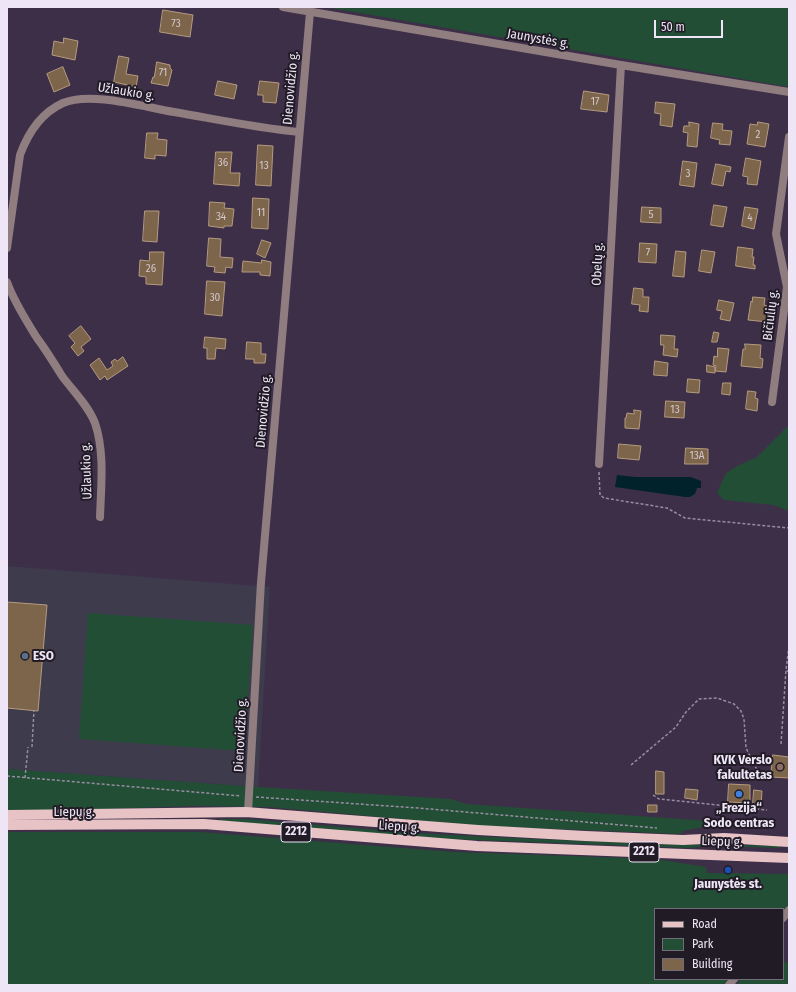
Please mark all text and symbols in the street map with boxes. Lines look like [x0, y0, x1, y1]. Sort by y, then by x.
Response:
scale bar [656, 12, 725, 38]
house number: 73 [171, 17, 181, 31]
text: 50 m [661, 20, 685, 34]
street label: Jaunystės g. [506, 26, 570, 52]
street label: Dienovidžio g. [280, 50, 302, 126]
house number: 71 [159, 66, 167, 80]
street label: Užlaukio g. [96, 80, 156, 104]
house number: 17 [591, 95, 599, 109]
house number: 2 [756, 128, 760, 142]
house number: 36 [218, 156, 228, 170]
house number: 13 [259, 159, 269, 173]
house number: 3 [686, 167, 690, 181]
house number: 11 [257, 206, 265, 220]
house number: 5 [648, 208, 654, 222]
house number: 34 [216, 210, 226, 224]
house number: 4 [747, 211, 753, 225]
street label: Obelų g. [589, 242, 607, 286]
house number: 7 [646, 246, 650, 260]
house number: 26 [146, 262, 156, 276]
street label: Bičiulių g. [760, 289, 782, 341]
house number: 30 [210, 291, 220, 305]
street label: Dienovidžio g. [253, 373, 275, 449]
house number: 13 [670, 403, 680, 417]
street label: Užlaukio g. [78, 442, 96, 500]
house number: 13A [689, 449, 705, 463]
place label: ESO [33, 648, 54, 664]
marker: ESO [20, 651, 30, 661]
street label: Dienovidžio g. [231, 698, 251, 772]
place label: KVK Verslo fakultetas [714, 752, 772, 783]
marker: KVK Verslo fakultetas [775, 762, 785, 772]
marker: „Frezija“ Sodo centras [734, 789, 744, 799]
place label: „Frezija“ Sodo centras [704, 800, 774, 831]
street label: Liepų g. [53, 804, 95, 820]
street label: Liepų g. [378, 818, 420, 836]
road number: 2212 [281, 822, 311, 842]
street label: Liepų g. [701, 833, 743, 851]
road number: 2212 [629, 842, 659, 862]
marker: Jaunystės st. [723, 865, 733, 875]
place label: Jaunystės st. [694, 876, 762, 892]
legend [654, 908, 784, 980]
text: Road [692, 917, 717, 931]
text: Park [692, 937, 713, 951]
text: Building [692, 957, 732, 971]

